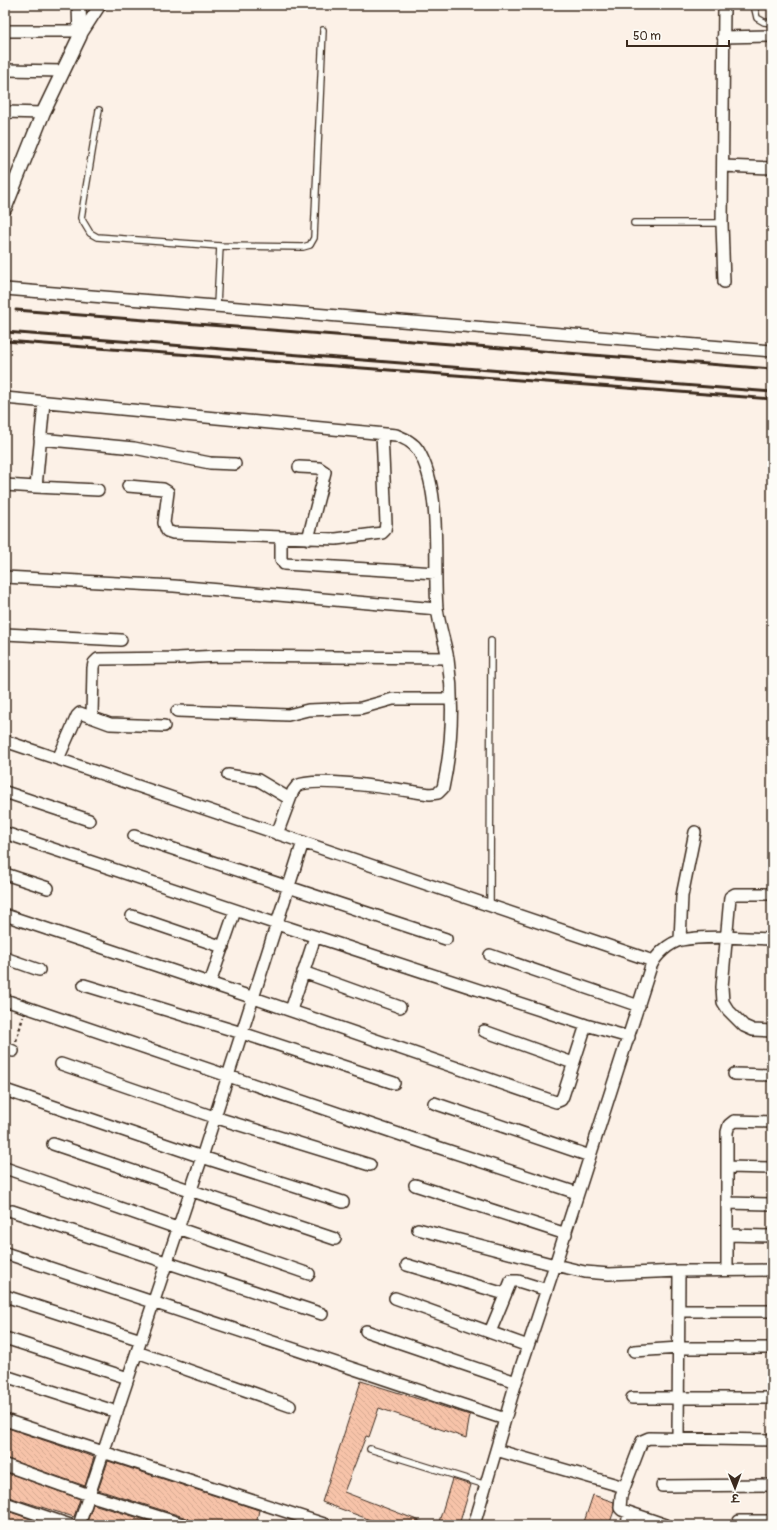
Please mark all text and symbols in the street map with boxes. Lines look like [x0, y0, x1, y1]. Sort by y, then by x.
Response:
scale bar [627, 22, 729, 48]
text: 50 m [633, 29, 661, 44]
north arrow [715, 1468, 755, 1508]
text: उ [730, 1491, 740, 1504]

